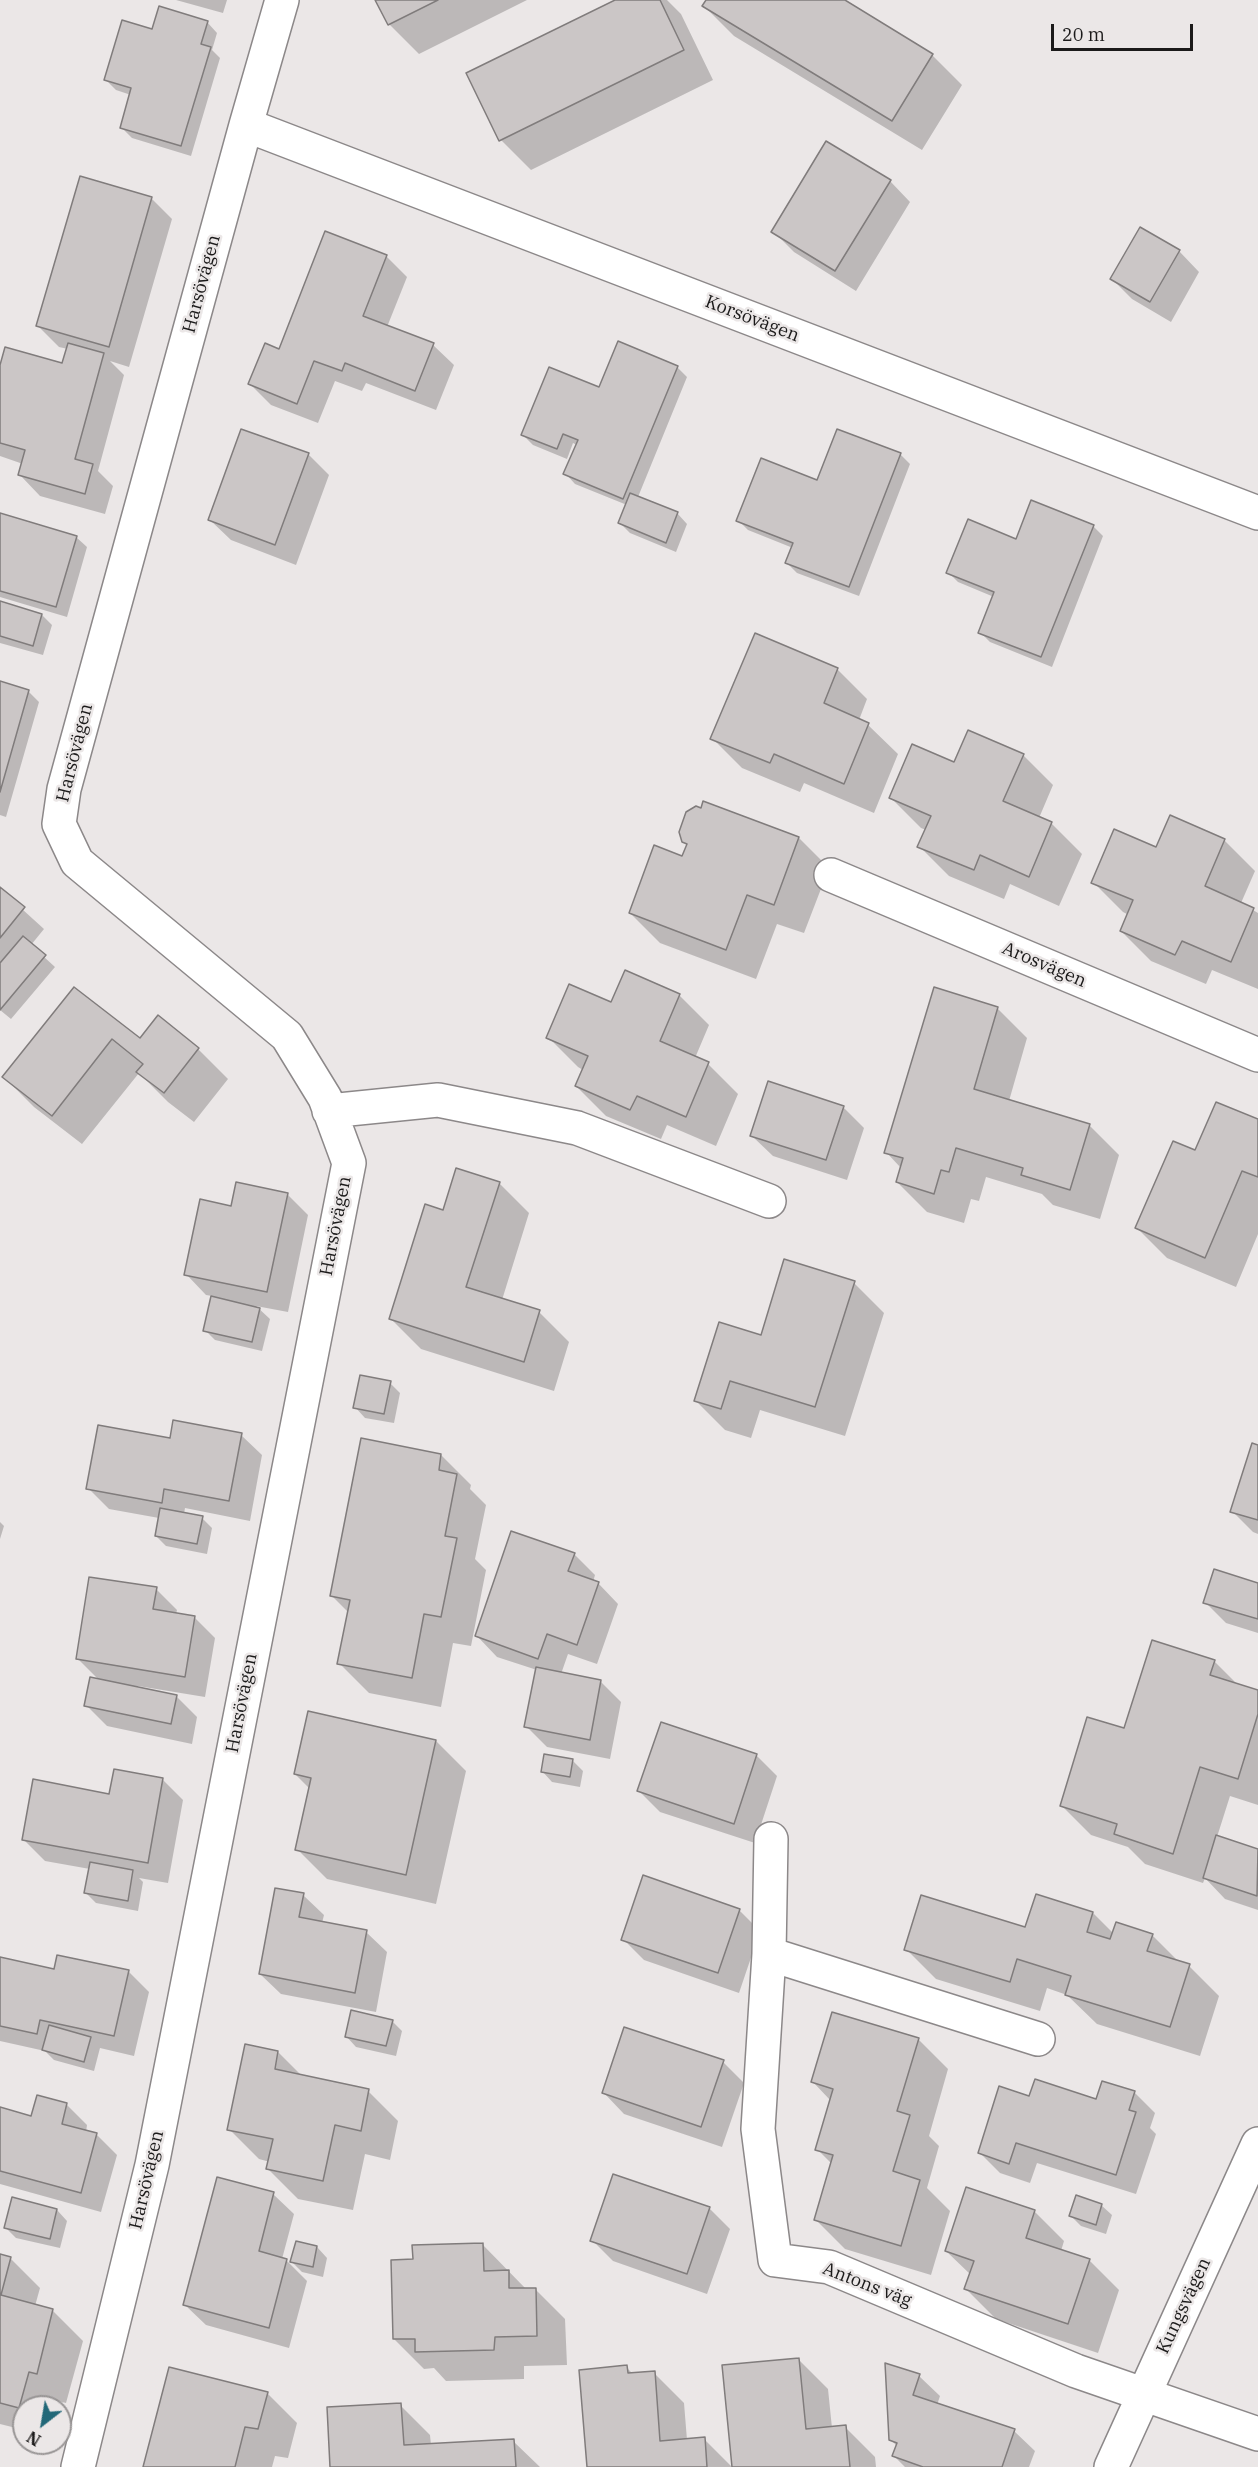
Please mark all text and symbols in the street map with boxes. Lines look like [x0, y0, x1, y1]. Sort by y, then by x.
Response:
scale bar [1054, 12, 1196, 50]
text: 20 m [1062, 23, 1105, 46]
street label: Harsövägen [179, 233, 225, 335]
street label: Korsövägen [702, 291, 802, 347]
street label: Harsövägen [52, 702, 98, 804]
street label: Arosvägen [999, 938, 1089, 992]
street label: Harsövägen [316, 1175, 356, 1277]
street label: Harsövägen [222, 1652, 262, 1754]
street label: Harsövägen [125, 2129, 169, 2231]
street label: Kungsvägen [1152, 2255, 1216, 2357]
street label: Antons väg [819, 2258, 915, 2312]
north arrow [12, 2395, 72, 2455]
text: N [23, 2427, 44, 2451]

